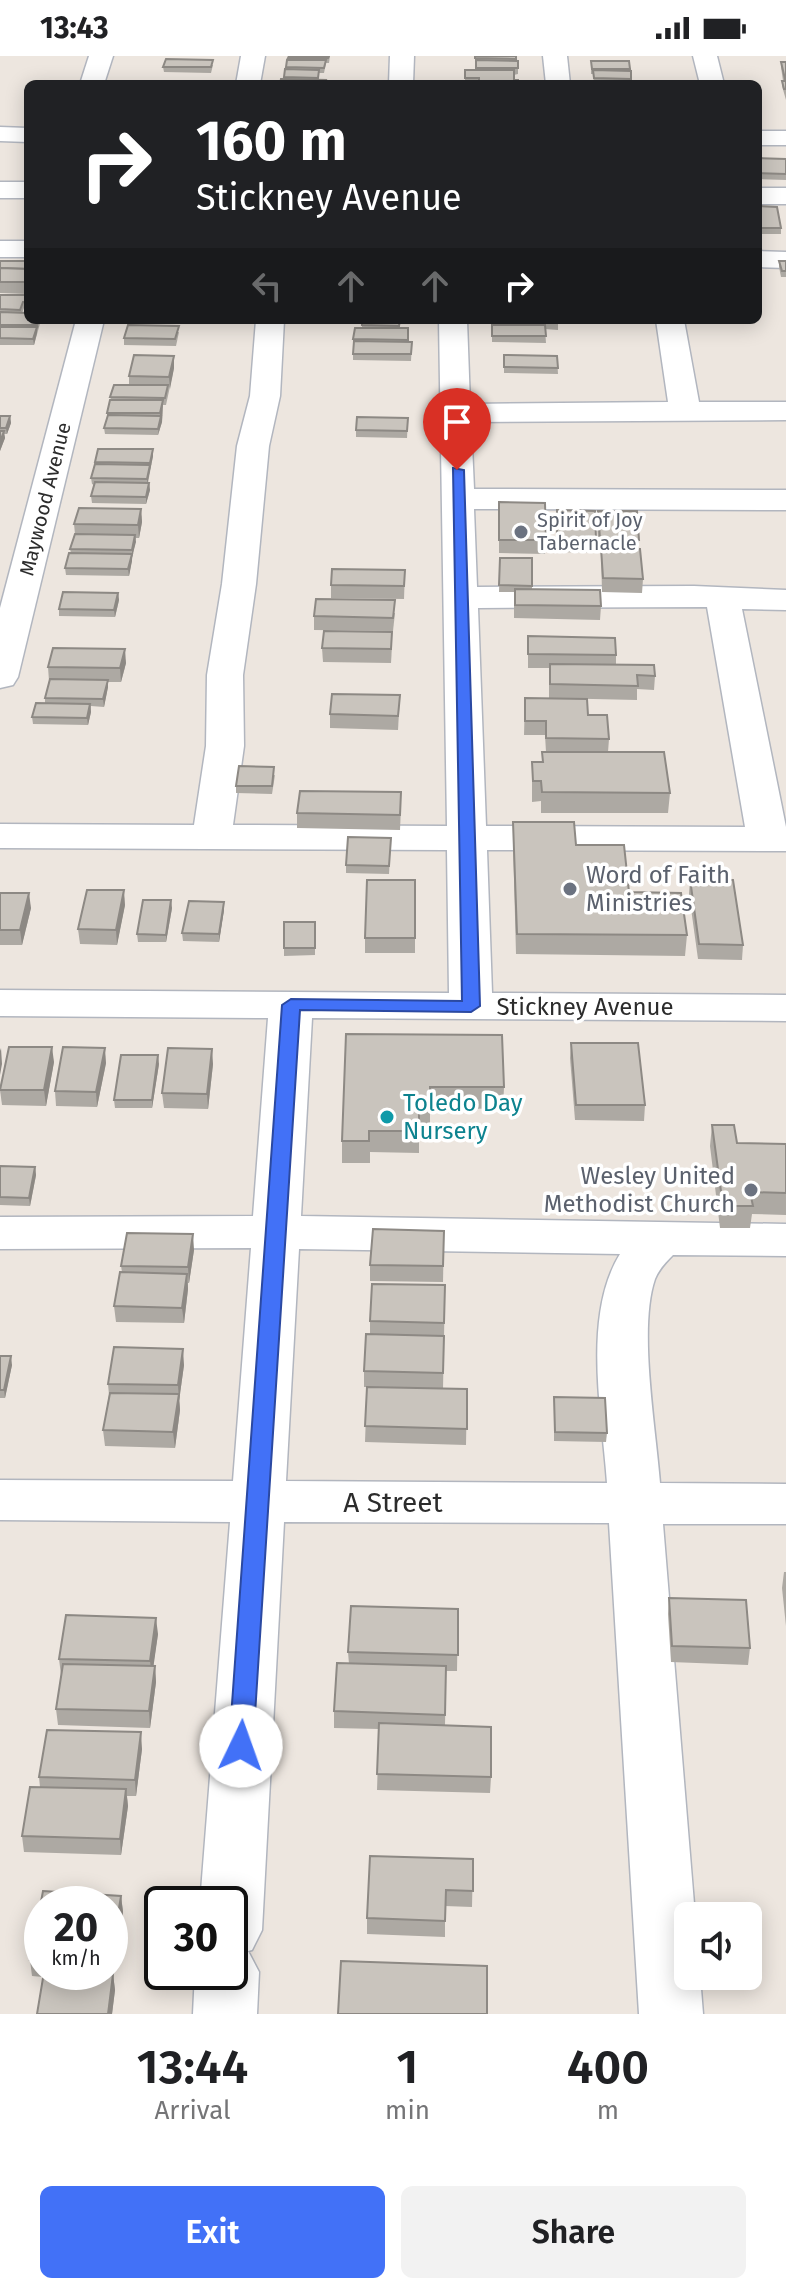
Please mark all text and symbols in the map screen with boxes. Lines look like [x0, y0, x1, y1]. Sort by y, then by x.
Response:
text: 13:43 [40, 10, 109, 46]
text: 160 m [196, 108, 347, 175]
icon: right [64, 112, 168, 216]
text: Stickney Avenue [196, 176, 462, 220]
icon: left [245, 264, 289, 308]
icon: ahead [329, 264, 373, 308]
icon: ahead [413, 264, 457, 308]
icon: right [497, 264, 541, 308]
pin [423, 388, 491, 470]
icon: arrive [435, 400, 479, 444]
street label: Maywood Avenue [14, 420, 76, 578]
place label: Spirit of Joy Tabernacle [537, 508, 643, 555]
marker: Spirit of Joy Tabernacle [512, 523, 530, 541]
place label: Word of Faith Ministries [586, 861, 730, 917]
marker: Word of Faith Ministries [561, 880, 579, 898]
street label: Stickney Avenue [496, 993, 674, 1021]
place label: Toledo Day Nursery [403, 1089, 523, 1145]
marker: Toledo Day Nursery [378, 1108, 396, 1126]
place label: Wesley United Methodist Church [544, 1162, 735, 1218]
marker: Wesley United Methodist Church [742, 1181, 760, 1199]
street label: A Street [343, 1486, 444, 1519]
position arrow [199, 1704, 283, 1788]
speed limit sign: 30 [144, 1886, 248, 1990]
map controls [674, 1902, 762, 1990]
button: sound [674, 1902, 762, 1990]
text: 20 [54, 1904, 98, 1952]
text: km/h [51, 1946, 101, 1970]
text: 13:44 [137, 2038, 248, 2096]
text: 1 [397, 2038, 418, 2096]
text: 400 [567, 2038, 649, 2096]
text: Arrival [154, 2095, 231, 2126]
text: min [385, 2095, 430, 2126]
text: m [597, 2095, 619, 2126]
button: Exit [40, 2186, 385, 2278]
button: Share [401, 2186, 746, 2278]

